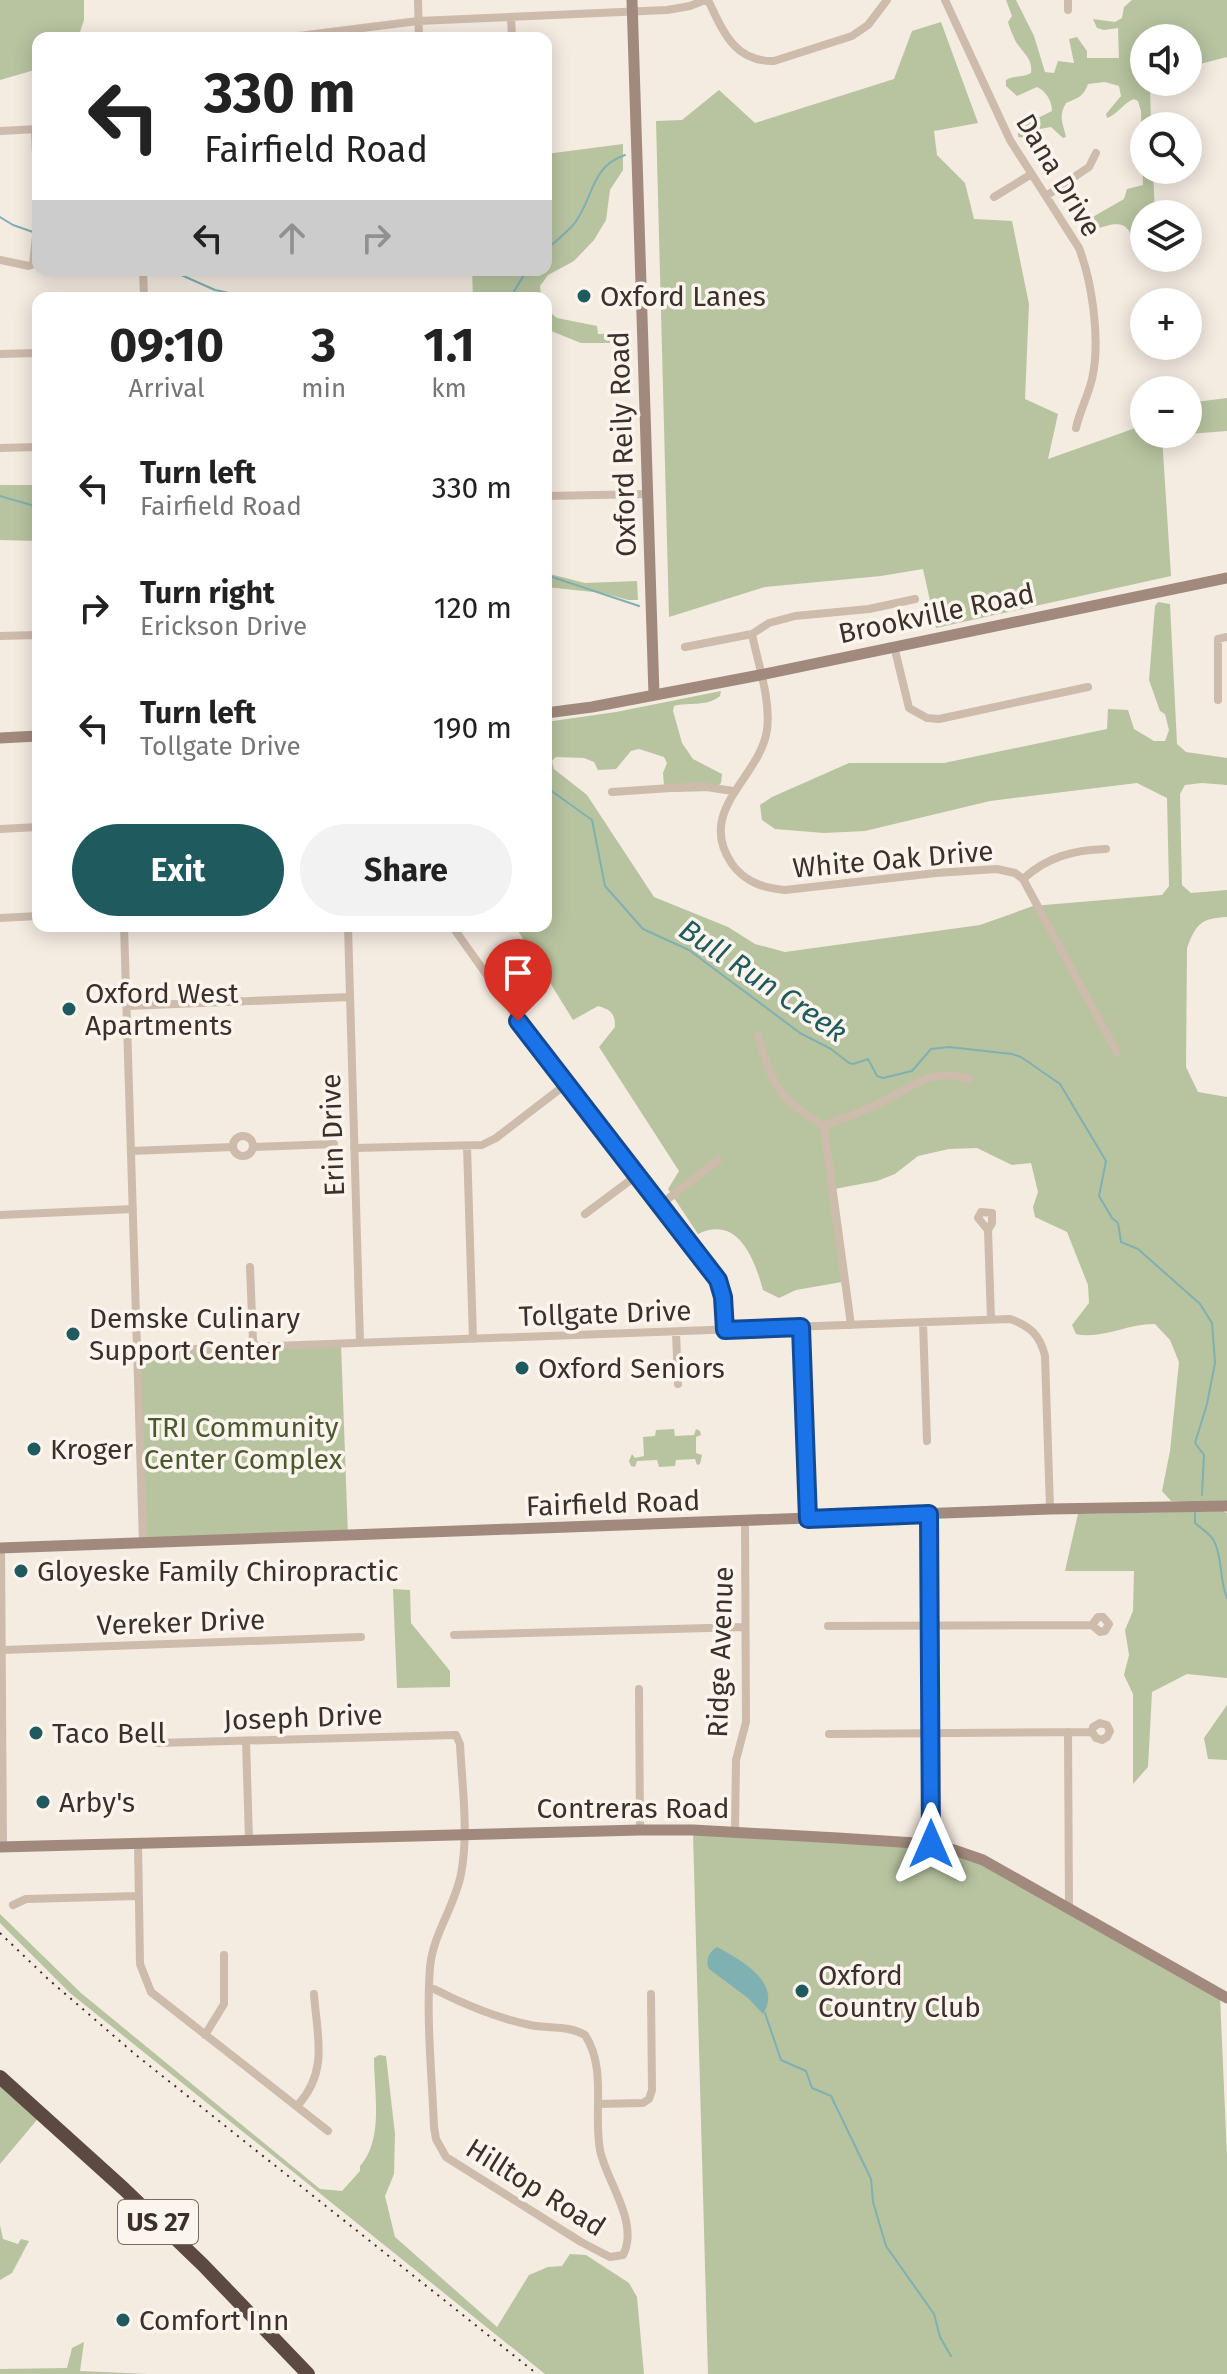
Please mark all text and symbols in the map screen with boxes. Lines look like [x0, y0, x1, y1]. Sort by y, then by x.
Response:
map controls [1130, 24, 1202, 448]
button: sound [1130, 24, 1202, 96]
text: 330 m [204, 60, 356, 127]
icon: left [72, 64, 176, 168]
street label: Dana Drive [1009, 108, 1108, 243]
button: search [1130, 112, 1202, 184]
text: Fairfield Road [204, 128, 428, 172]
button: layers [1130, 200, 1202, 272]
icon: left [186, 216, 230, 260]
icon: ahead [270, 216, 314, 260]
icon: right [354, 216, 398, 260]
place label: Oxford Lanes [600, 280, 766, 313]
marker: Oxford Lanes [575, 287, 593, 305]
button: + [1130, 288, 1202, 360]
text: 09:10 [109, 316, 224, 374]
text: 3 [311, 316, 336, 374]
text: 1.1 [423, 316, 475, 374]
street label: Oxford Reily Road [602, 331, 643, 557]
text: Arrival [129, 373, 205, 404]
text: min [301, 373, 346, 404]
text: km [431, 373, 467, 404]
button: − [1130, 376, 1202, 448]
text: Turn left [140, 455, 256, 491]
icon: left [72, 466, 116, 510]
text: 330 m [432, 470, 512, 506]
text: Fairfield Road [140, 491, 302, 522]
text: Turn right [140, 575, 275, 611]
street label: Brookville Road [835, 577, 1037, 650]
icon: right [72, 586, 116, 630]
text: 120 m [434, 590, 512, 626]
text: Erickson Drive [140, 611, 307, 642]
text: Turn left [140, 695, 256, 731]
icon: left [72, 706, 116, 750]
text: 190 m [433, 710, 512, 746]
text: Tollgate Drive [140, 731, 301, 762]
button: Exit [72, 824, 284, 916]
button: Share [300, 824, 512, 916]
street label: White Oak Drive [791, 834, 995, 885]
water label: Bull Run Creek [672, 912, 854, 1050]
pin [484, 939, 552, 1021]
icon: arrive [496, 951, 540, 995]
place label: Oxford West Apartments [85, 977, 239, 1042]
marker: Oxford West Apartments [60, 1000, 78, 1018]
street label: Erin Drive [314, 1073, 351, 1197]
street label: Tollgate Drive [518, 1294, 692, 1333]
place label: Demske Culinary Support Center [89, 1302, 300, 1367]
marker: Demske Culinary Support Center [64, 1325, 82, 1343]
place label: Oxford Seniors [538, 1352, 725, 1385]
marker: Oxford Seniors [513, 1359, 531, 1377]
park label: TRI Community Center Complex [144, 1411, 343, 1476]
place label: Kroger [50, 1433, 133, 1466]
marker: Kroger [25, 1440, 43, 1458]
street label: Fairfield Road [525, 1484, 701, 1523]
place label: Gloyeske Family Chiropractic [37, 1555, 399, 1588]
marker: Gloyeske Family Chiropractic [12, 1562, 30, 1580]
street label: Ridge Avenue [701, 1566, 740, 1738]
street label: Vereker Drive [96, 1603, 266, 1642]
street label: Joseph Drive [223, 1698, 383, 1737]
place label: Taco Bell [52, 1717, 166, 1750]
marker: Taco Bell [27, 1724, 45, 1742]
place label: Arby's [59, 1786, 135, 1819]
street label: Contreras Road [536, 1792, 730, 1825]
marker: Arby's [34, 1793, 52, 1811]
position arrow [889, 1802, 973, 1886]
place label: Oxford Country Club [818, 1959, 981, 2024]
marker: Oxford Country Club [793, 1982, 811, 2000]
street label: Hilltop Road [460, 2132, 611, 2243]
road number: US 27 [118, 2200, 198, 2244]
place label: Comfort Inn [139, 2304, 289, 2337]
marker: Comfort Inn [114, 2311, 132, 2329]

